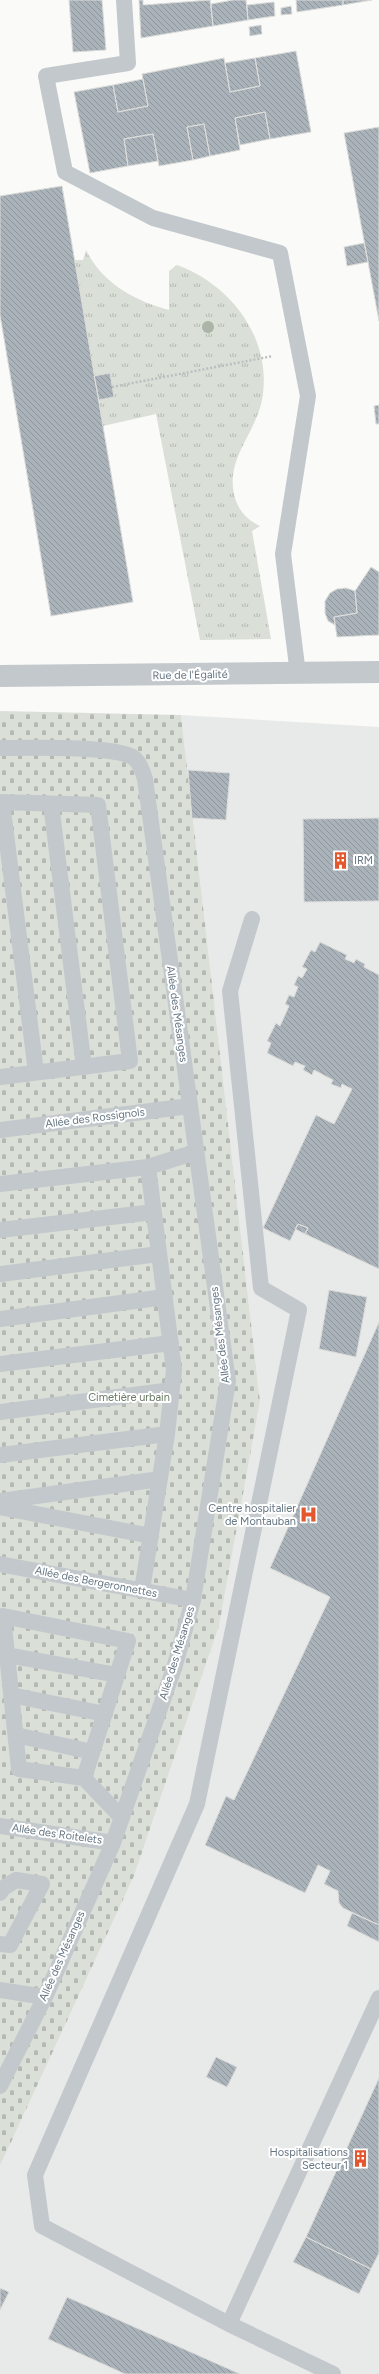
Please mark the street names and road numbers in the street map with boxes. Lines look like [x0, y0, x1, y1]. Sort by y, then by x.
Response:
street label: Rue de l'Égalité [152, 668, 228, 682]
street label: Allée des Mésanges [164, 965, 190, 1063]
street label: Allée des Rossignols [45, 1105, 145, 1131]
street label: Allée des Mésanges [208, 1286, 232, 1384]
street label: Allée des Bergeronnettes [34, 1564, 158, 1600]
street label: Allée des Mésanges [157, 1605, 197, 1701]
street label: Allée des Roitelets [11, 1821, 103, 1847]
street label: Allée des Mésanges [36, 1909, 88, 2003]

